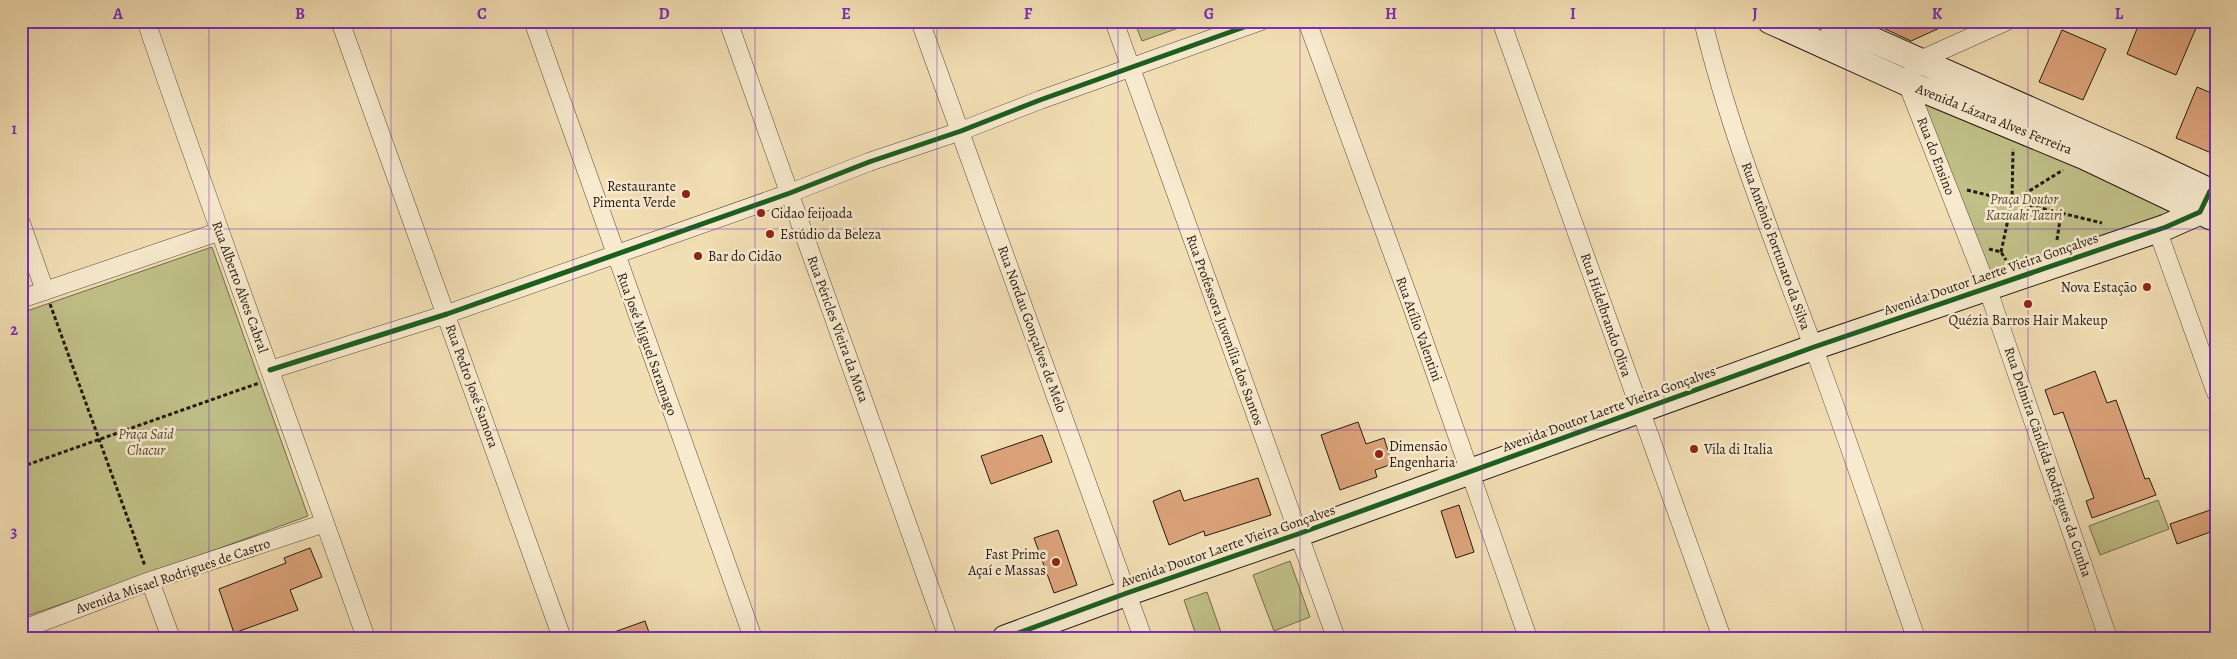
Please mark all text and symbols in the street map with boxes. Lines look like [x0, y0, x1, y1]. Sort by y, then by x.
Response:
text: A [112, 3, 124, 25]
text: B [295, 3, 305, 25]
text: C [477, 3, 487, 25]
text: D [658, 3, 670, 25]
text: E [841, 3, 851, 25]
text: F [1024, 3, 1033, 25]
text: G [1204, 3, 1214, 25]
text: H [1385, 3, 1397, 25]
text: I [1570, 3, 1576, 25]
text: J [1752, 3, 1758, 25]
text: K [1932, 3, 1943, 25]
text: L [2115, 3, 2124, 25]
street label: Avenida Lázara Alves Ferreira [1912, 79, 2075, 159]
street label: Rua do Ensino [1912, 114, 1960, 198]
text: 1 [11, 118, 17, 140]
street label: Rua Antônio Fortunato da Silva [1737, 160, 1815, 333]
place label: Restaurante Pimenta Verde [592, 177, 676, 212]
marker: Restaurante Pimenta Verde [680, 188, 692, 200]
park label: Praça Doutor Kazuaki Taziri [1986, 190, 2062, 225]
place label: Cidao feijoada [771, 204, 853, 223]
marker: Cidao feijoada [755, 207, 767, 219]
street label: Rua Alberto Alves Cabral [207, 218, 273, 356]
place label: Estúdio da Beleza [780, 225, 882, 244]
marker: Estúdio da Beleza [764, 228, 776, 240]
street label: Avenida Doutor Laerte Vieira Gonçalves [1880, 228, 2101, 320]
street label: Rua Professora Juvenília dos Santos [1182, 232, 1268, 428]
street label: Rua Nordau Gonçalves de Melo [993, 243, 1071, 415]
place label: Bar do Cidão [708, 247, 782, 266]
marker: Bar do Cidão [692, 250, 704, 262]
street label: Rua Hidelbrando Oliva [1576, 250, 1636, 380]
street label: Rua Péricles Vieira da Mota [803, 253, 874, 405]
street label: Rua José Miguel Saramago [612, 270, 682, 418]
street label: Rua Atílio Valentini [1391, 274, 1447, 384]
place label: Nova Estação [2061, 278, 2137, 297]
marker: Nova Estação [2141, 281, 2153, 293]
marker: Quézia Barros Hair Makeup [2022, 298, 2034, 310]
place label: Quézia Barros Hair Makeup [1948, 311, 2108, 330]
text: 2 [10, 319, 18, 341]
street label: Rua Pedro José Samora [441, 321, 503, 451]
street label: Rua Delmira Cândida Rodrigues da Cunha [2000, 345, 2097, 580]
street label: Avenida Doutor Laerte Vieira Gonçalves [1499, 361, 1718, 457]
park label: Praça Said Chacur [118, 425, 174, 460]
place label: Dimensão Engenharia [1389, 437, 1456, 472]
place label: Vila di Italia [1703, 440, 1773, 459]
marker: Vila di Italia [1688, 443, 1700, 455]
marker: Dimensão Engenharia [1373, 448, 1385, 460]
street label: Avenida Doutor Laerte Vieira Gonçalves [1117, 500, 1338, 592]
text: 3 [11, 521, 18, 543]
street label: Avenida Misael Rodrigues de Castro [72, 534, 273, 619]
place label: Fast Prime Açaí e Massas [967, 545, 1046, 580]
marker: Fast Prime Açaí e Massas [1050, 556, 1062, 568]

